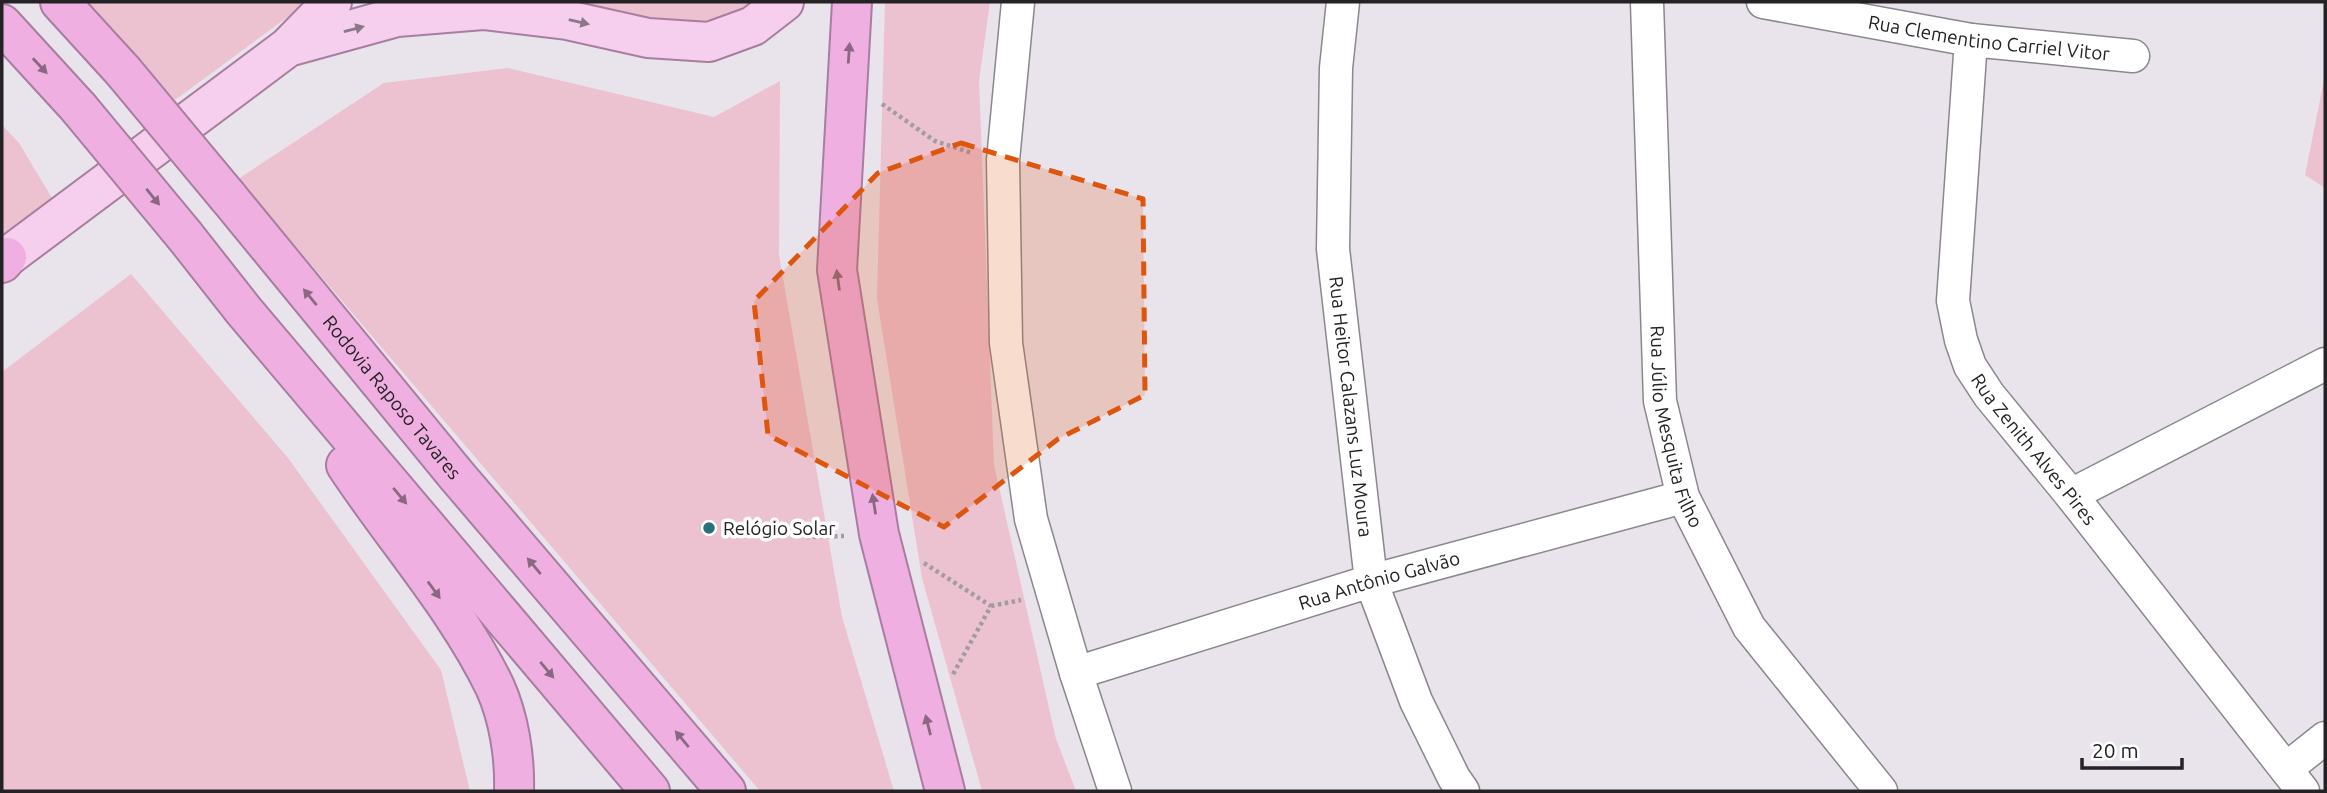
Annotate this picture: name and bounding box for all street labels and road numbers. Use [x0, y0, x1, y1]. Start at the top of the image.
street label: Rua Clementino Carriel Vitor [1866, 10, 2111, 65]
street label: Rua Heitor Calazans Luz Moura [1325, 275, 1377, 538]
street label: Rodovia Raposo Tavares [319, 311, 466, 484]
street label: Rua Júlio Mesquita Filho [1647, 325, 1708, 531]
street label: Rua Zenith Alves Pires [1967, 369, 2101, 529]
street label: Rua Antônio Galvão [1296, 547, 1462, 614]

